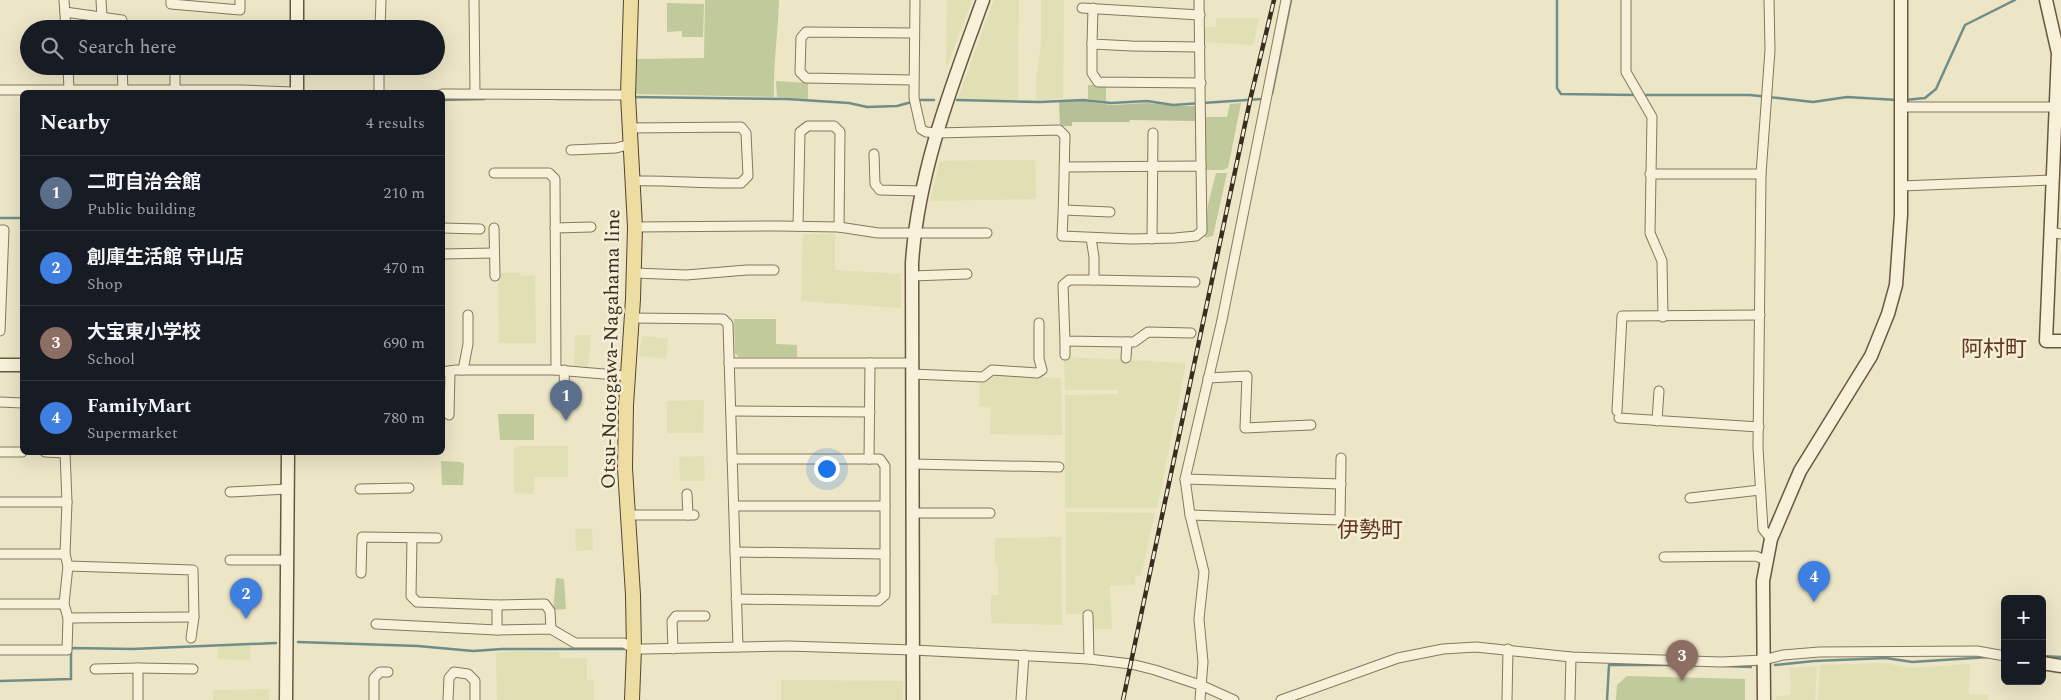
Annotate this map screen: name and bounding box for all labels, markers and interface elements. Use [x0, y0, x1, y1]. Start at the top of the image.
search box [20, 20, 445, 75]
text: Search here [78, 33, 177, 62]
icon: search [38, 34, 66, 62]
text: Nearby [40, 107, 110, 139]
text: 4 results [366, 111, 425, 135]
text: 二町自治会館 [87, 168, 201, 197]
text: 1 [52, 181, 60, 205]
text: 210 m [383, 181, 425, 205]
text: Public building [87, 197, 196, 221]
street label: Otsu-Notogawa-Nagahama line [594, 209, 628, 489]
text: 創庫生活館 守山店 [87, 243, 244, 272]
text: 2 [52, 256, 60, 280]
text: 470 m [383, 256, 425, 280]
text: Shop [87, 272, 123, 296]
text: 大宝東小学校 [87, 318, 201, 347]
text: 3 [52, 331, 60, 355]
text: 690 m [383, 331, 425, 355]
district label: 阿村町 [1961, 333, 2027, 366]
text: School [87, 347, 135, 371]
pin: 1 [550, 380, 582, 421]
text: FamilyMart [87, 392, 191, 421]
text: 4 [52, 406, 60, 430]
text: 780 m [383, 406, 425, 430]
text: Supermarket [87, 421, 178, 445]
your location [814, 456, 840, 482]
district label: 伊勢町 [1337, 514, 1403, 547]
pin: 4 [1798, 561, 1830, 602]
pin: 2 [230, 578, 262, 619]
map controls [2001, 595, 2046, 685]
button: + [2001, 595, 2046, 640]
pin: 3 [1666, 640, 1698, 681]
button: − [2001, 640, 2046, 685]

